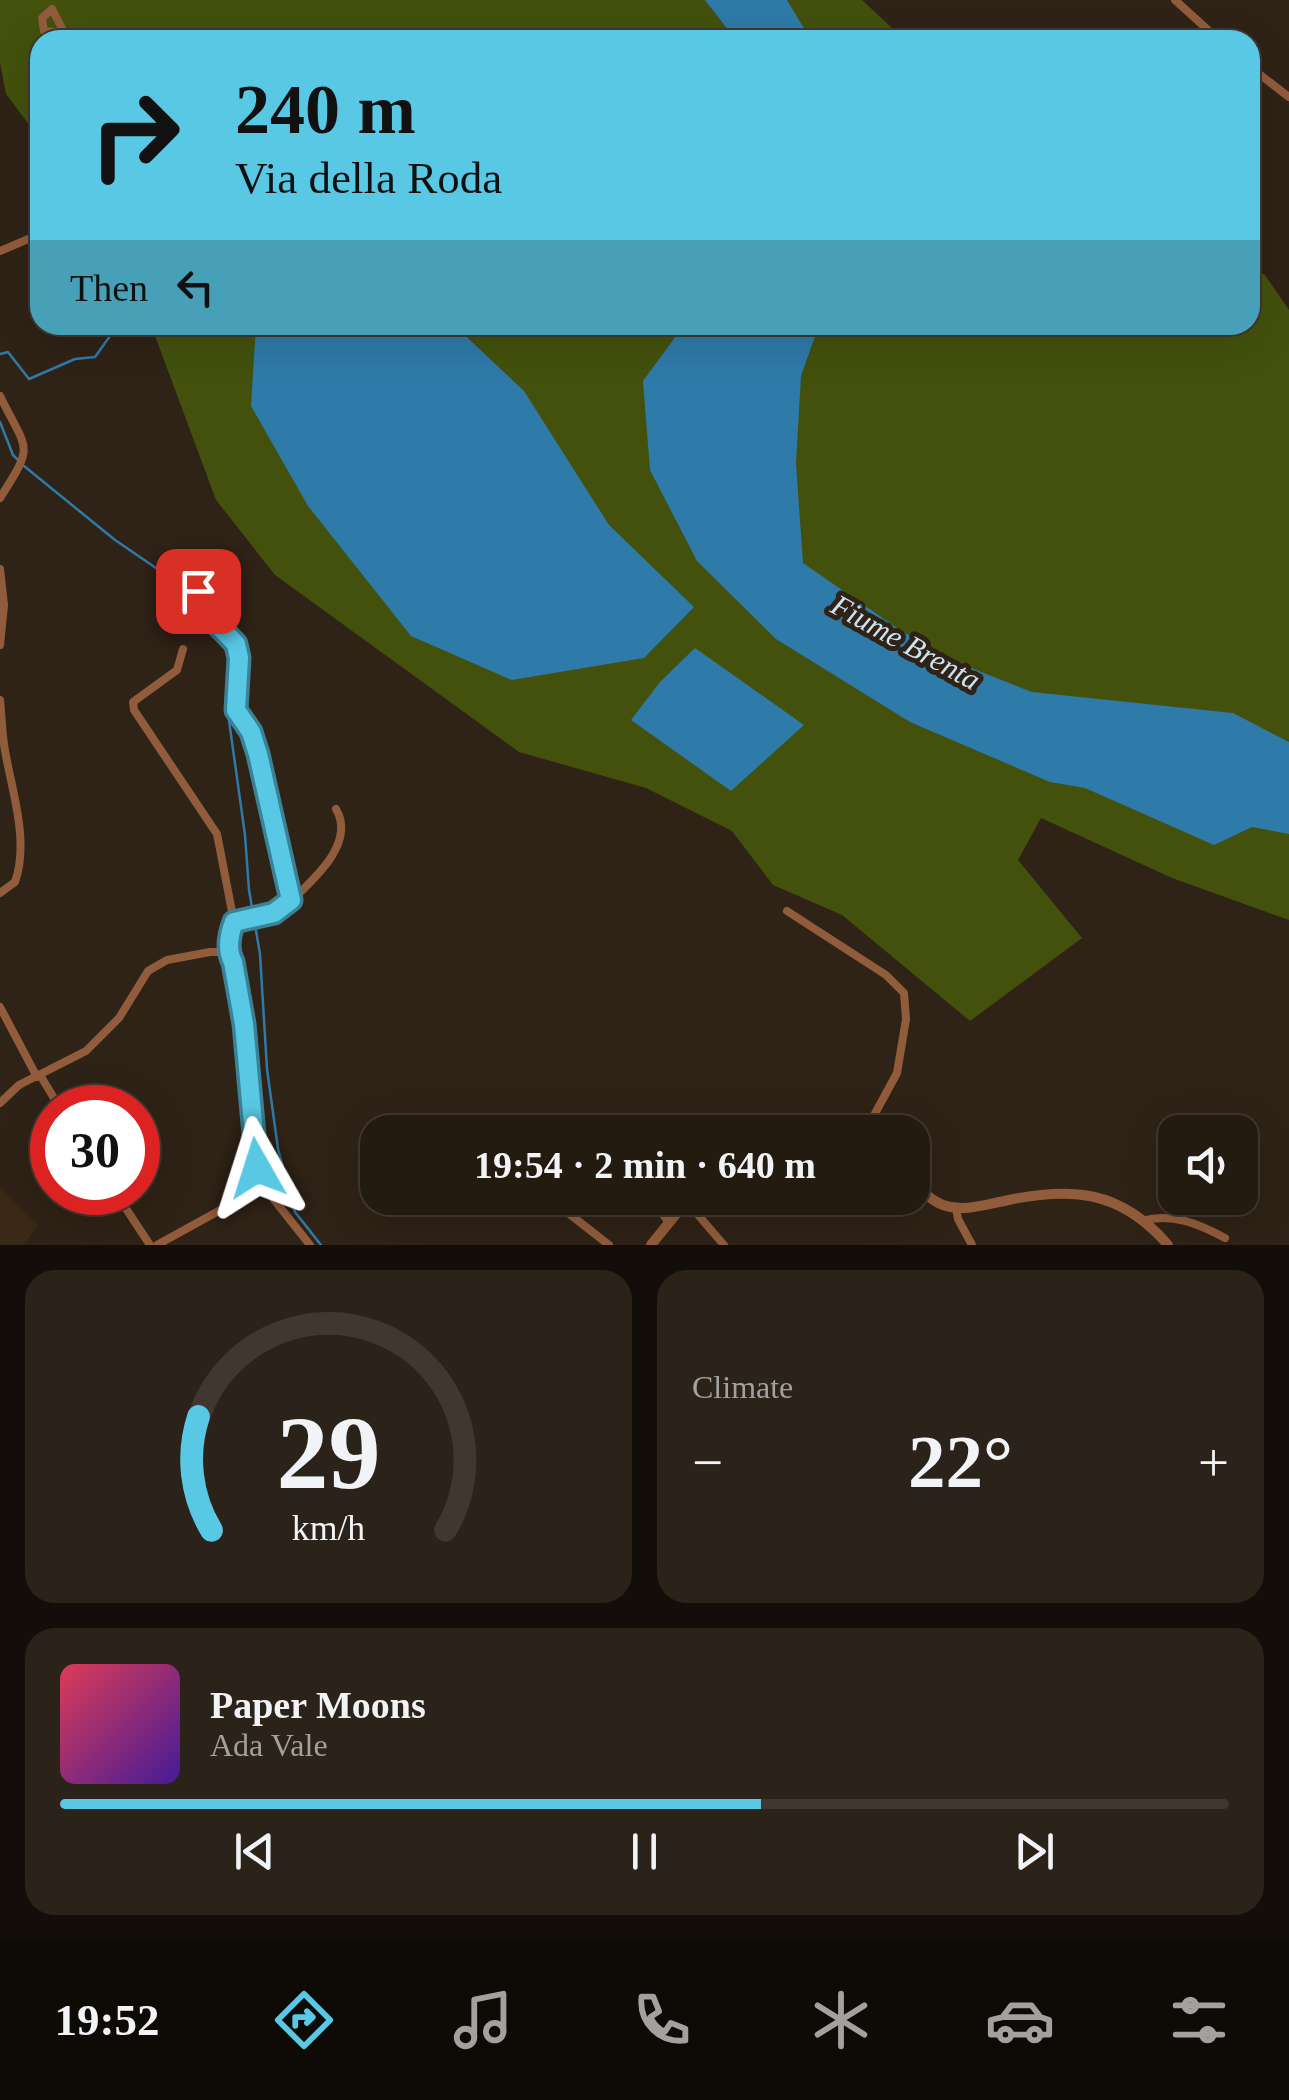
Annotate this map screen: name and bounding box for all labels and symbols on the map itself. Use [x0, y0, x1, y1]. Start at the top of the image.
pin [156, 549, 241, 634]
water label: Fiume Brenta [825, 587, 986, 696]
speed limit sign: 30 [30, 1085, 160, 1215]
position arrow [205, 1116, 309, 1220]

